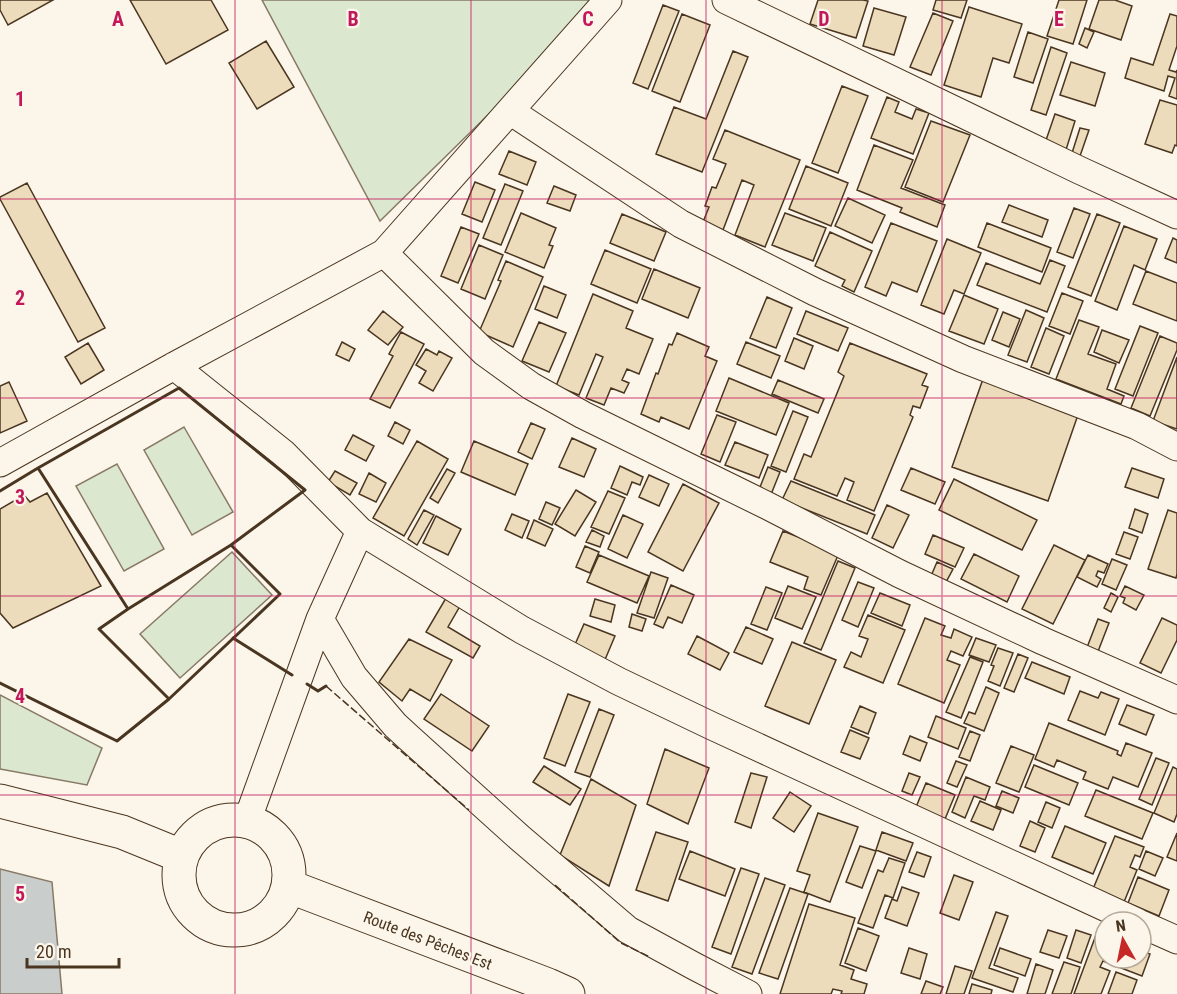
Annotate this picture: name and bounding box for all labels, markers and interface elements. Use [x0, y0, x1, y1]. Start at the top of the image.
text: A [112, 7, 124, 31]
text: B [347, 7, 359, 31]
text: C [582, 7, 594, 31]
text: D [818, 7, 830, 31]
text: E [1054, 7, 1064, 31]
text: 1 [15, 87, 25, 111]
text: 2 [15, 286, 25, 310]
text: 3 [15, 485, 25, 509]
text: 4 [15, 684, 25, 708]
text: 5 [15, 882, 25, 906]
street label: Route des Pêches Est [361, 907, 495, 974]
north arrow [1093, 910, 1153, 970]
text: N [1114, 916, 1127, 936]
scale bar [27, 931, 118, 969]
text: 20 m [36, 941, 71, 962]

